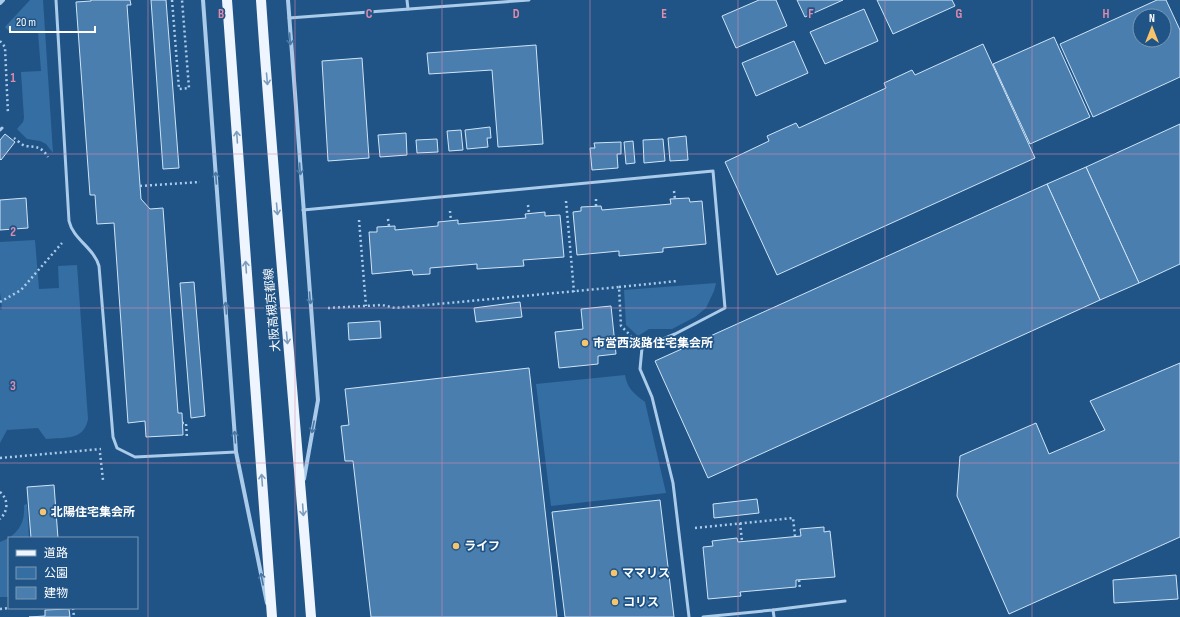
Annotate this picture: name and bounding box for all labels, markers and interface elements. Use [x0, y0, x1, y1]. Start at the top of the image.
text: B [218, 6, 224, 22]
text: C [366, 6, 373, 22]
text: D [513, 6, 520, 22]
text: E [661, 6, 667, 22]
text: F [808, 6, 814, 22]
text: G [956, 6, 963, 22]
text: H [1103, 6, 1110, 22]
scale bar [10, 8, 95, 34]
north arrow [1132, 8, 1172, 48]
text: N [1149, 12, 1155, 25]
text: 20 m [16, 15, 36, 30]
one-way arrow [287, 32, 294, 45]
text: 1 [10, 70, 16, 86]
one-way arrow [263, 72, 270, 85]
one-way arrow [233, 131, 240, 144]
one-way arrow [296, 162, 303, 175]
one-way arrow [213, 172, 220, 185]
one-way arrow [273, 202, 281, 215]
text: 2 [10, 224, 16, 240]
one-way arrow [243, 261, 250, 274]
street label: 大阪高槻京都線 [261, 267, 284, 352]
one-way arrow [306, 291, 313, 304]
one-way arrow [223, 302, 230, 315]
one-way arrow [284, 331, 291, 344]
place label: 市営西淡路住宅集会所 [593, 336, 713, 351]
marker: 市営西淡路住宅集会所 [580, 338, 590, 348]
text: 3 [10, 378, 16, 394]
one-way arrow [309, 421, 317, 434]
one-way arrow [232, 431, 239, 444]
one-way arrow [258, 474, 265, 487]
one-way arrow [299, 503, 306, 516]
place label: 北陽住宅集会所 [51, 505, 135, 520]
marker: 北陽住宅集会所 [38, 507, 48, 517]
legend [8, 537, 138, 609]
place label: ライフ [464, 539, 500, 554]
marker: ライフ [451, 541, 461, 551]
text: 道路 [44, 546, 68, 561]
text: 公園 [44, 566, 68, 581]
place label: ママリス [622, 566, 670, 581]
marker: ママリス [609, 568, 619, 578]
one-way arrow [257, 573, 265, 586]
text: 建物 [44, 586, 68, 601]
place label: コリス [623, 595, 659, 610]
marker: コリス [610, 597, 620, 607]

